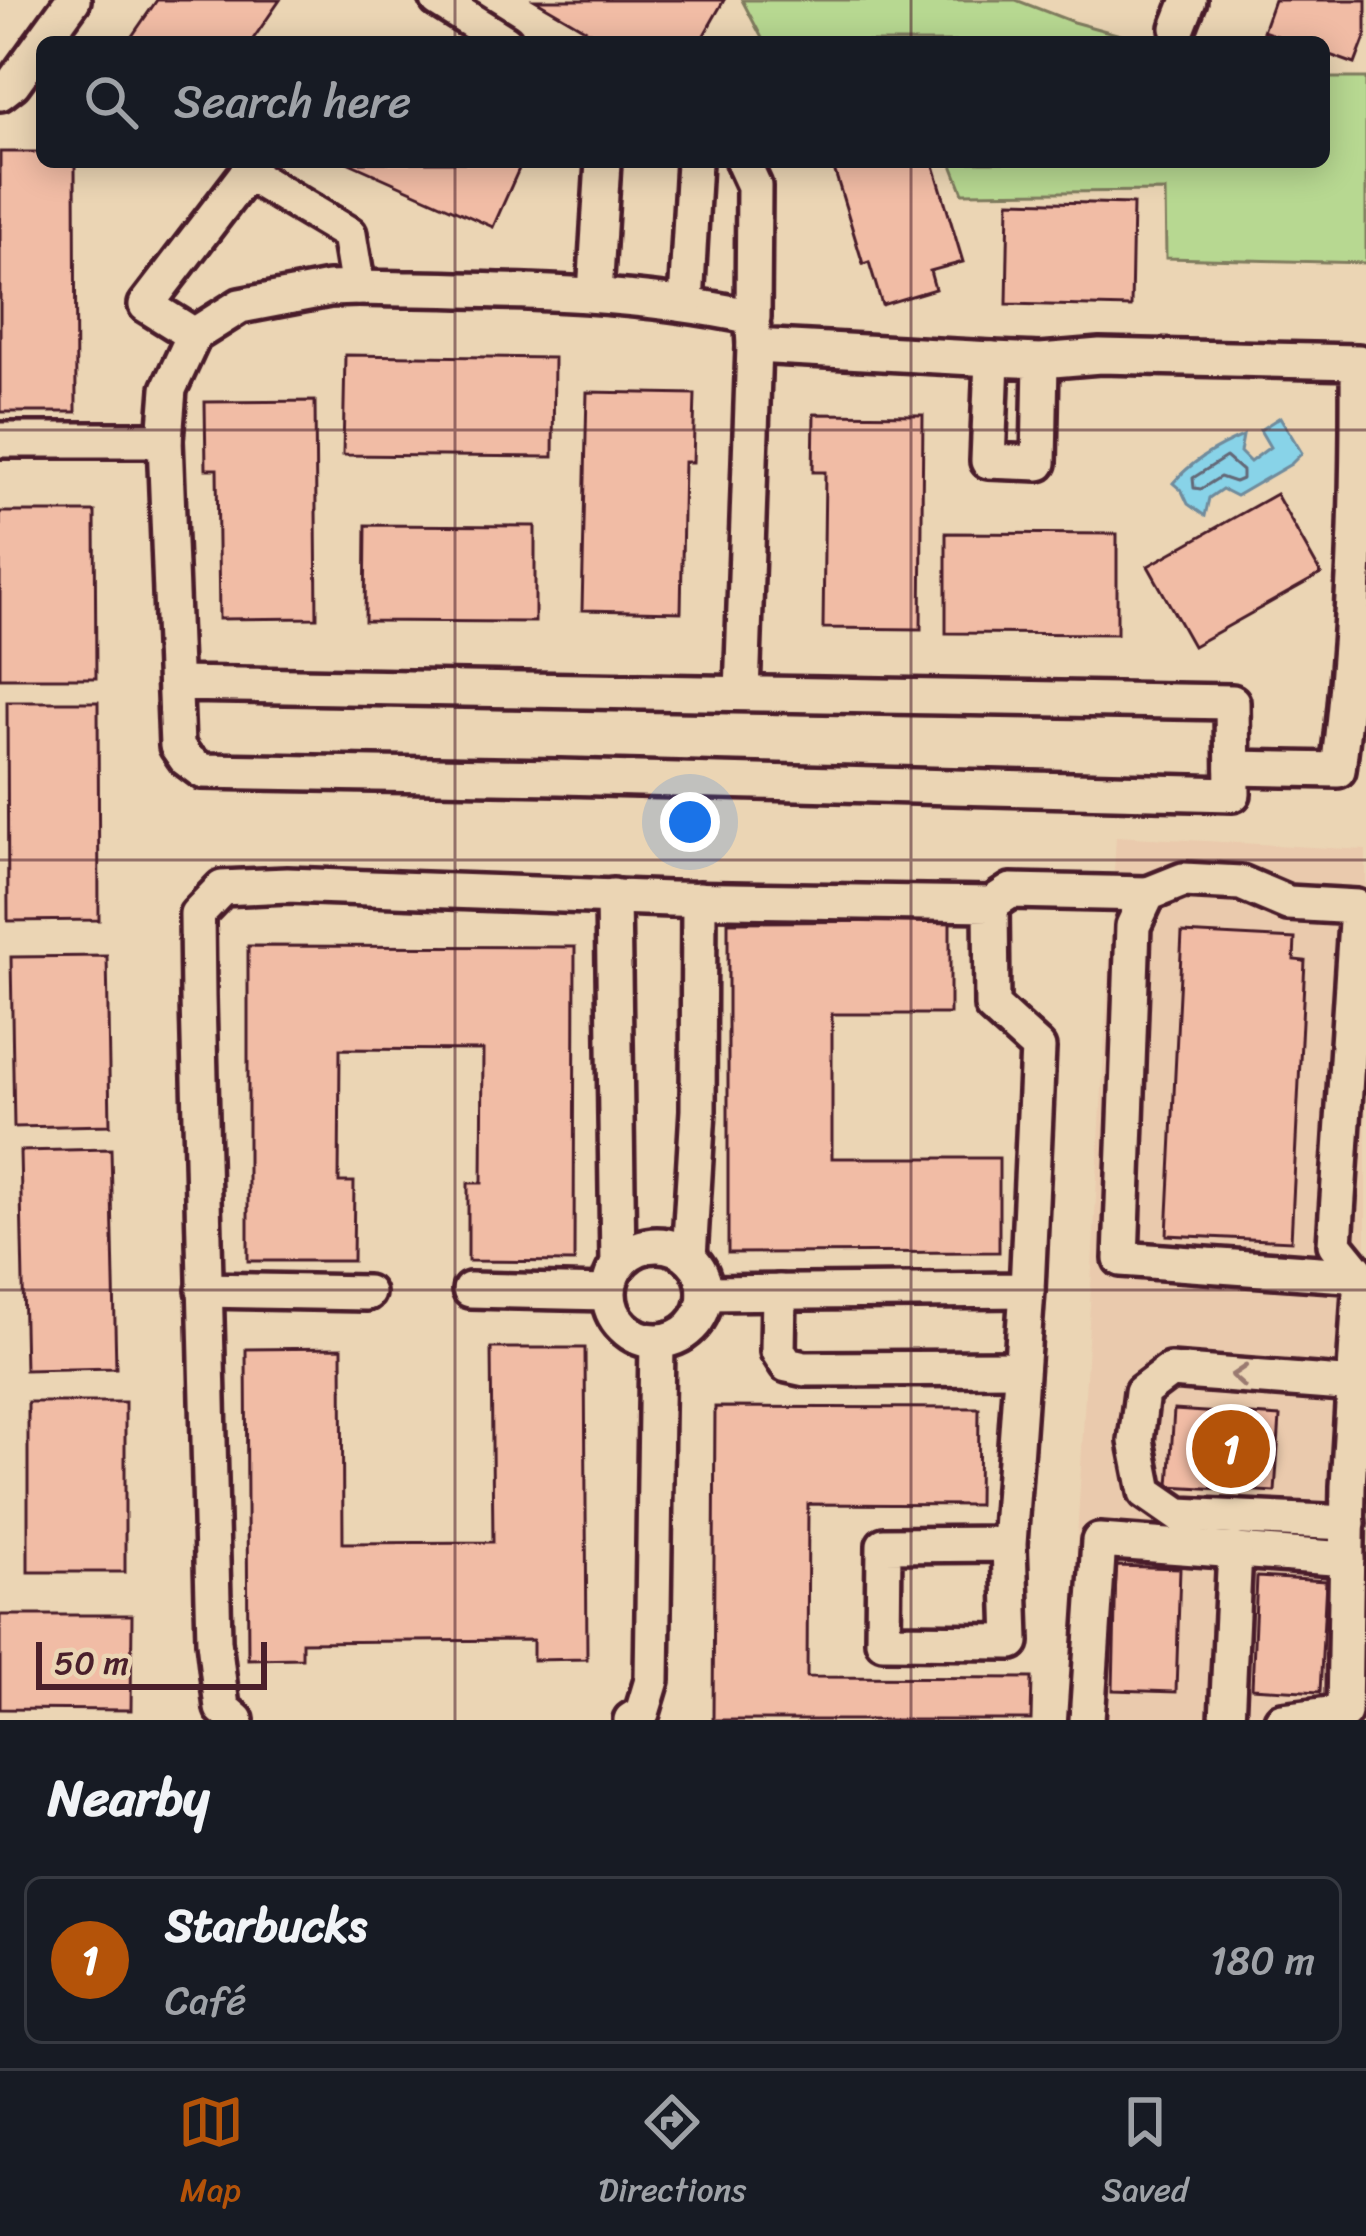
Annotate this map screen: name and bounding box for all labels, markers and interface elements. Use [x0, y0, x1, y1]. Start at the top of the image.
search box [36, 36, 1330, 168]
text: Search here [174, 62, 411, 142]
icon: search [78, 69, 144, 135]
your location [660, 792, 720, 852]
one-way arrow [1229, 1364, 1248, 1390]
pin: 1 [1192, 1404, 1270, 1494]
text: 50 m [54, 1634, 129, 1692]
scale bar [36, 1636, 267, 1689]
text: Nearby [48, 1753, 209, 1843]
text: Starbucks [165, 1886, 367, 1966]
text: 1 [82, 1926, 98, 1995]
text: 180 m [1210, 1926, 1315, 1995]
text: Café [165, 1966, 246, 2035]
tab: Map [178, 2089, 244, 2219]
tab: Directions [599, 2089, 746, 2219]
tab: Saved [1101, 2089, 1188, 2219]

